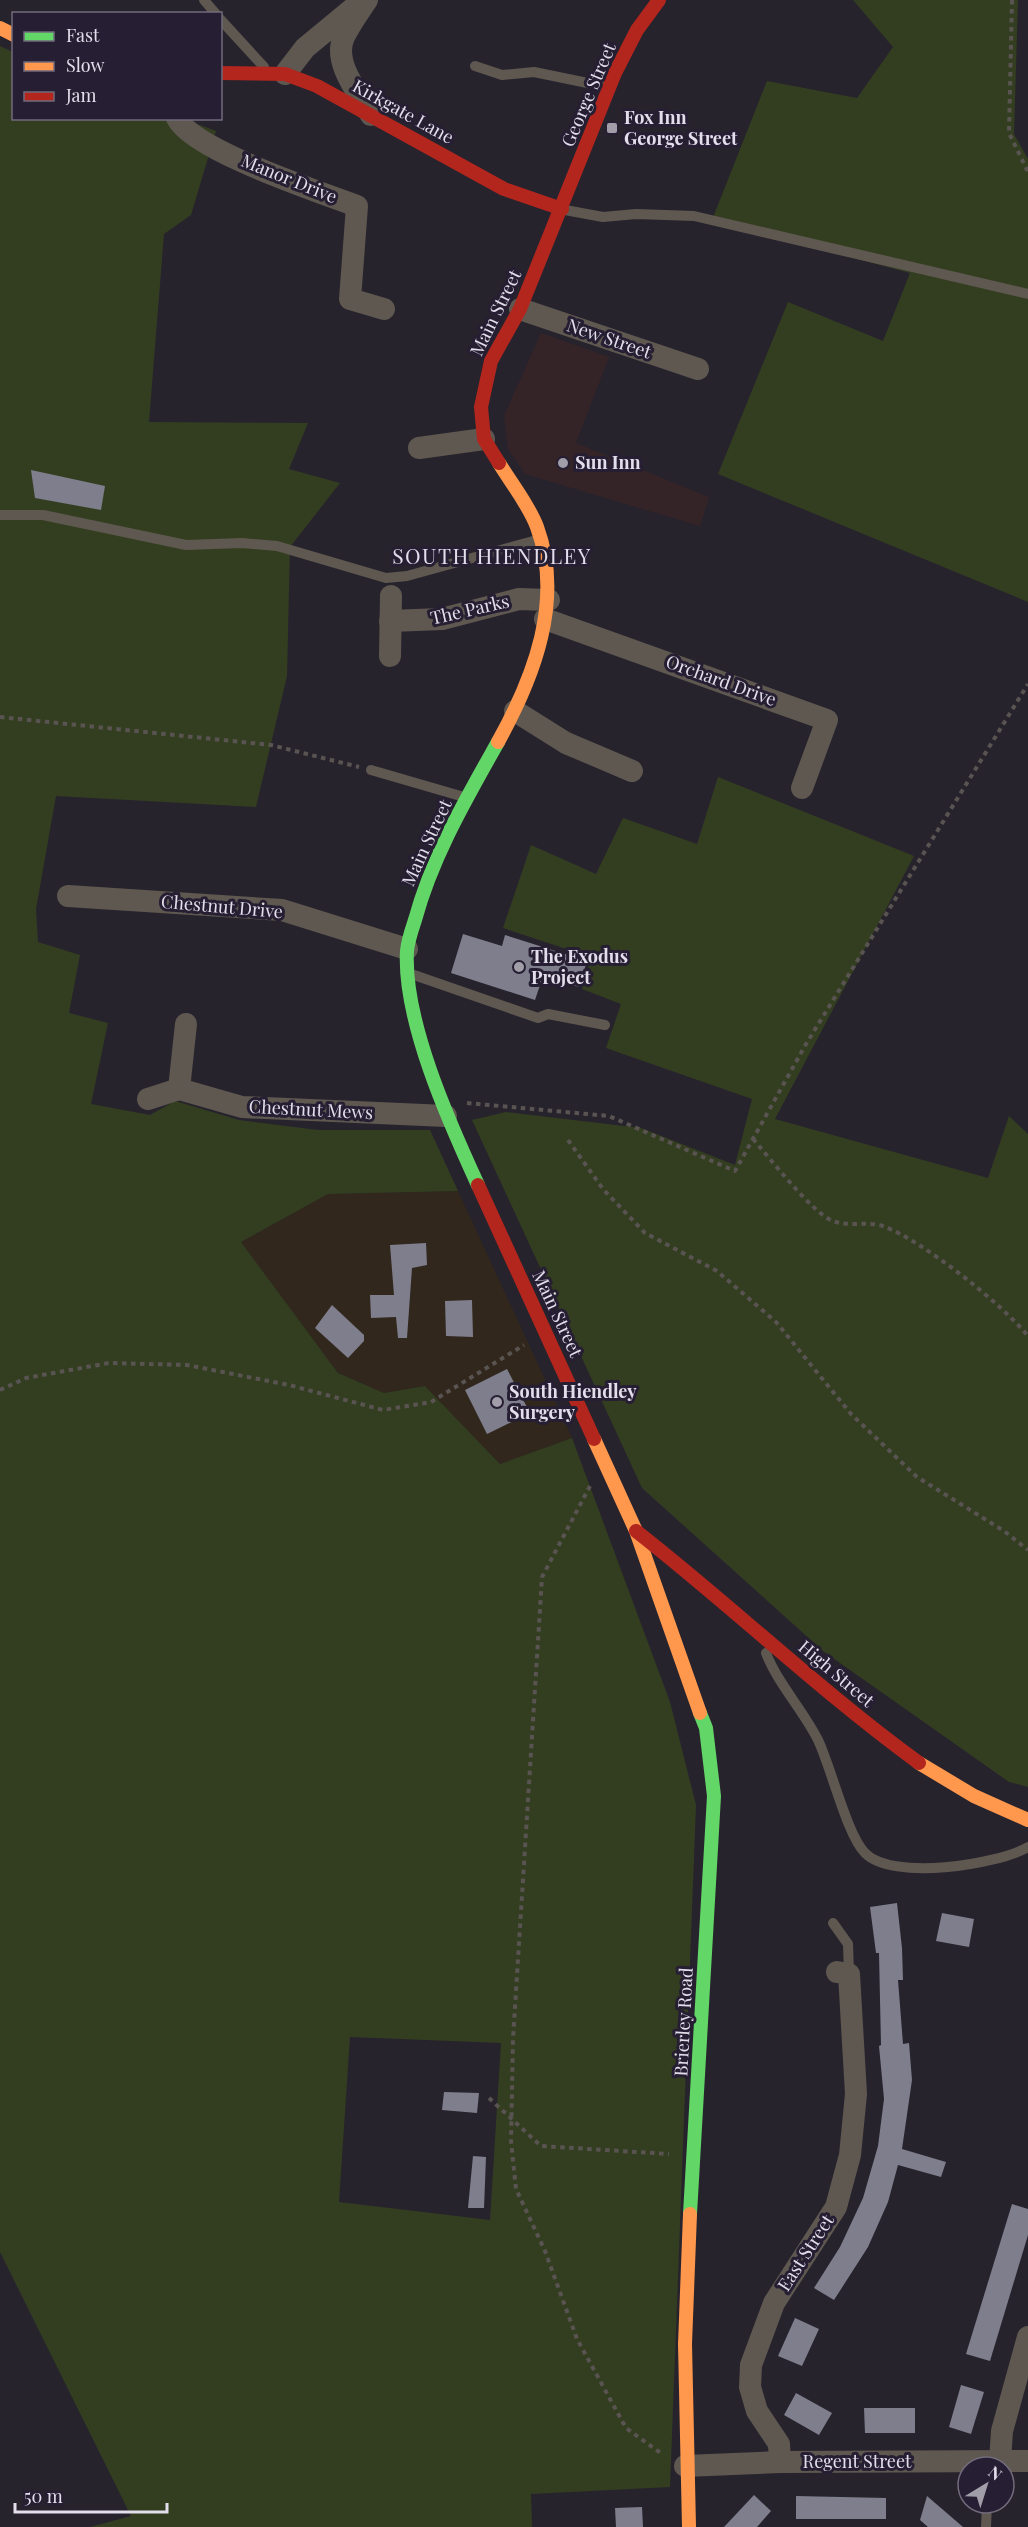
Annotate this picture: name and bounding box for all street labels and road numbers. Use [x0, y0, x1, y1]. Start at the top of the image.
street label: George Street [555, 38, 621, 150]
street label: Kirkgate Lane [349, 73, 458, 149]
street label: Manor Drive [238, 148, 341, 208]
street label: Main Street [464, 265, 527, 360]
street label: New Street [564, 312, 655, 364]
street label: The Parks [428, 588, 512, 630]
street label: Orchard Drive [663, 649, 780, 711]
street label: Main Street [395, 795, 457, 890]
street label: Chestnut Drive [160, 889, 284, 923]
street label: Chestnut Mews [248, 1094, 374, 1124]
street label: Main Street [527, 1266, 589, 1362]
street label: High Street [794, 1635, 880, 1712]
street label: Brierley Road [668, 1966, 698, 2077]
street label: East Street [771, 2209, 839, 2295]
street label: Regent Street [803, 2449, 912, 2473]

